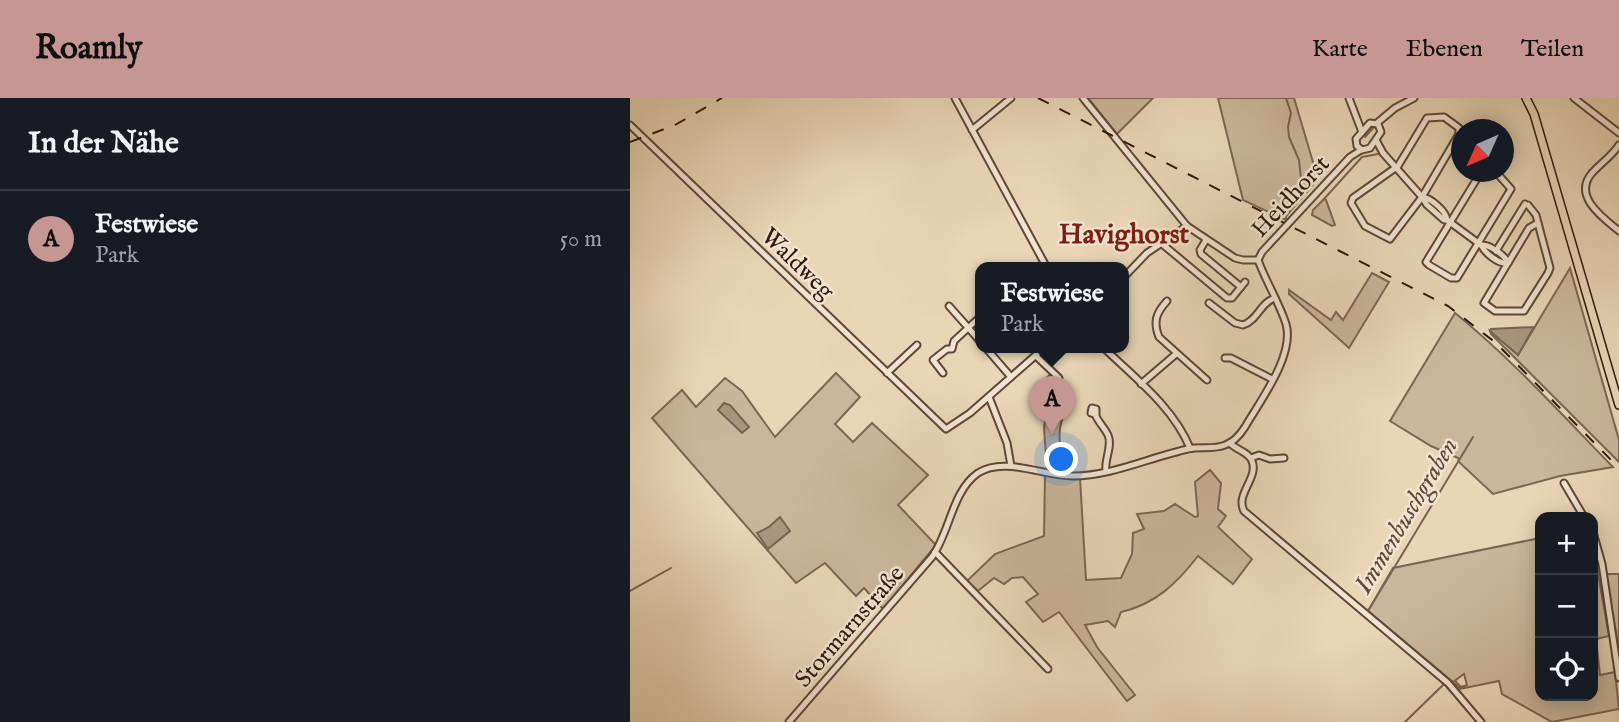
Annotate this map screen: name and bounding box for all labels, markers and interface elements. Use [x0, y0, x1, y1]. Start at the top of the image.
text: Roamly [35, 28, 142, 70]
text: Karte [1312, 34, 1368, 65]
text: Ebenen [1406, 34, 1483, 65]
text: Teilen [1521, 34, 1584, 65]
north arrow [1451, 119, 1514, 182]
text: In der Nähe [28, 125, 179, 163]
street label: Heidhorst [1245, 149, 1337, 245]
text: Festwiese [95, 208, 198, 241]
district label: Havighorst [1059, 218, 1190, 253]
street label: Waldweg [754, 221, 841, 307]
text: A [43, 225, 59, 254]
text: 50 m [560, 225, 602, 254]
text: Park [95, 241, 139, 270]
popup [975, 262, 1129, 353]
text: Festwiese [1000, 277, 1104, 310]
text: Park [1000, 310, 1044, 339]
pin: A [1029, 376, 1075, 434]
water label: Immenbuschgraben [1346, 432, 1467, 601]
your location [1044, 442, 1078, 476]
map controls [1535, 512, 1598, 701]
button: + [1535, 512, 1598, 575]
street label: Stormarnstraße [789, 559, 912, 694]
button: − [1535, 575, 1598, 638]
button: locate [1535, 638, 1598, 701]

